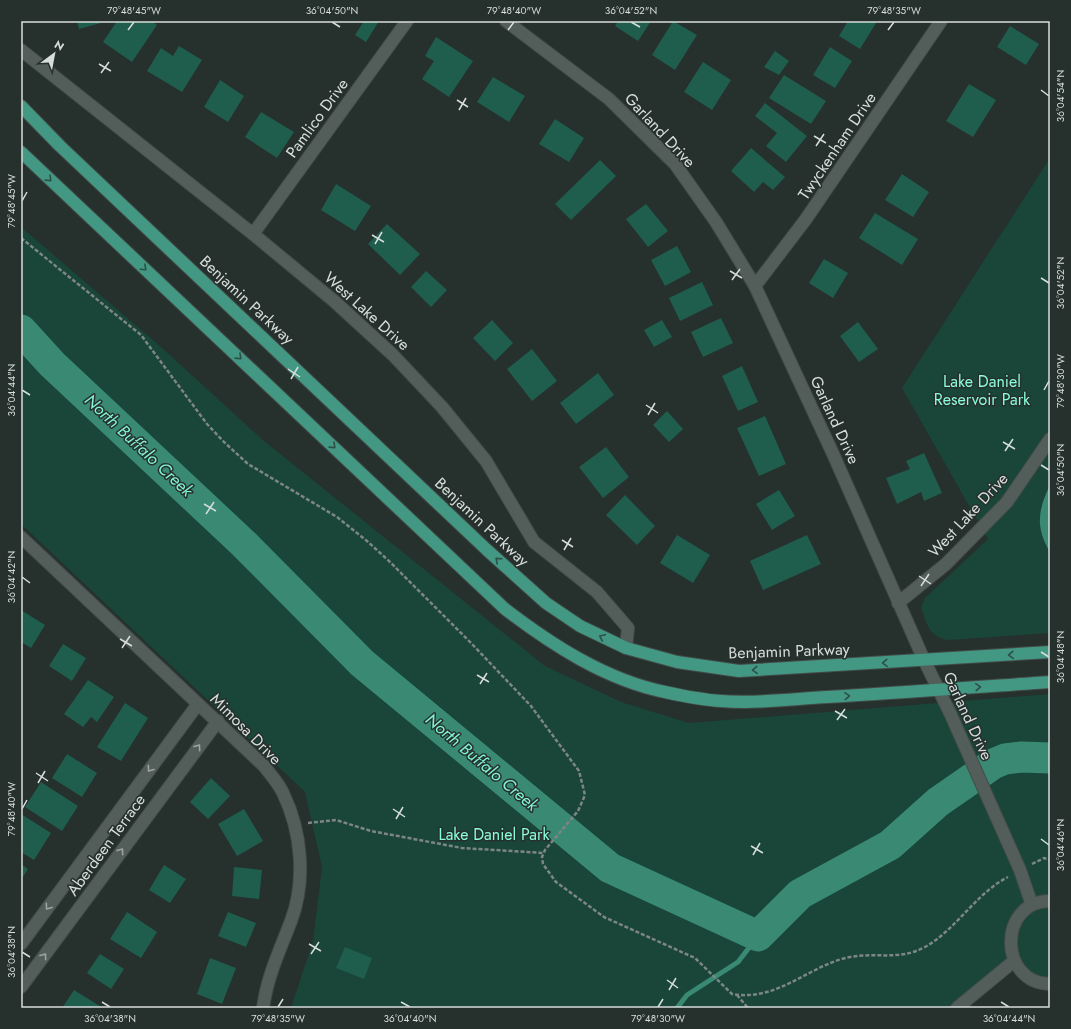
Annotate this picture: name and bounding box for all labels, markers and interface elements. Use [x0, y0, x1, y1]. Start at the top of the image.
text: 79°48'45"W [107, 3, 161, 18]
text: 36°04'50"N [306, 3, 358, 18]
text: 79°48'40"W [487, 3, 541, 18]
text: 36°04'52"N [605, 3, 657, 18]
text: 79°48'35"W [867, 3, 921, 18]
north arrow [34, 34, 74, 74]
text: N [51, 36, 67, 55]
text: 36°04'54"N [1053, 70, 1068, 122]
street label: Pamlico Drive [280, 74, 354, 162]
street label: Garland Drive [619, 87, 701, 173]
street label: Twyckenham Drive [792, 88, 882, 204]
text: 79°48'45"W [4, 174, 19, 228]
one-way arrow [44, 174, 52, 182]
street label: Benjamin Parkway [195, 250, 300, 350]
text: 36°04'52"N [1053, 257, 1068, 309]
one-way arrow [139, 263, 147, 271]
street label: West Lake Drive [319, 266, 415, 356]
one-way arrow [234, 352, 242, 359]
text: 79°48'30"W [1053, 354, 1068, 408]
text: 36°04'44"N [4, 364, 19, 416]
park label: Lake Daniel Reservoir Park [934, 370, 1031, 411]
street label: Garland Drive [805, 372, 865, 468]
water label: North Buffalo Creek [79, 388, 199, 502]
one-way arrow [328, 441, 336, 449]
text: 36°04'50"N [1053, 444, 1068, 496]
street label: West Lake Drive [923, 468, 1013, 562]
street label: Benjamin Parkway [430, 472, 535, 572]
text: 36°04'42"N [4, 551, 19, 603]
one-way arrow [495, 557, 503, 565]
text: 36°04'48"N [1053, 631, 1068, 683]
one-way arrow [599, 634, 607, 642]
street label: Benjamin Parkway [728, 637, 851, 665]
one-way arrow [1008, 651, 1014, 660]
one-way arrow [882, 658, 888, 667]
one-way arrow [752, 666, 758, 675]
street label: Garland Drive [938, 668, 998, 764]
one-way arrow [975, 682, 981, 691]
street label: Mimosa Drive [205, 688, 287, 770]
one-way arrow [844, 692, 850, 700]
water label: North Buffalo Creek [420, 708, 544, 817]
one-way arrow [193, 744, 200, 751]
one-way arrow [147, 765, 155, 772]
text: 79°48'40"W [4, 782, 19, 836]
street label: Aberdeen Terrace [61, 789, 151, 901]
text: 36°04'46"N [1053, 819, 1068, 871]
park label: Lake Daniel Park [438, 823, 551, 846]
one-way arrow [116, 849, 123, 856]
one-way arrow [46, 903, 53, 910]
text: 36°04'38"N [4, 926, 19, 978]
one-way arrow [39, 953, 47, 960]
text: 36°04'38"N [84, 1011, 136, 1026]
text: 79°48'35"W [251, 1011, 305, 1026]
text: 36°04'40"N [384, 1011, 436, 1026]
text: 79°48'30"W [631, 1011, 685, 1026]
text: 36°04'44"N [983, 1011, 1035, 1026]

